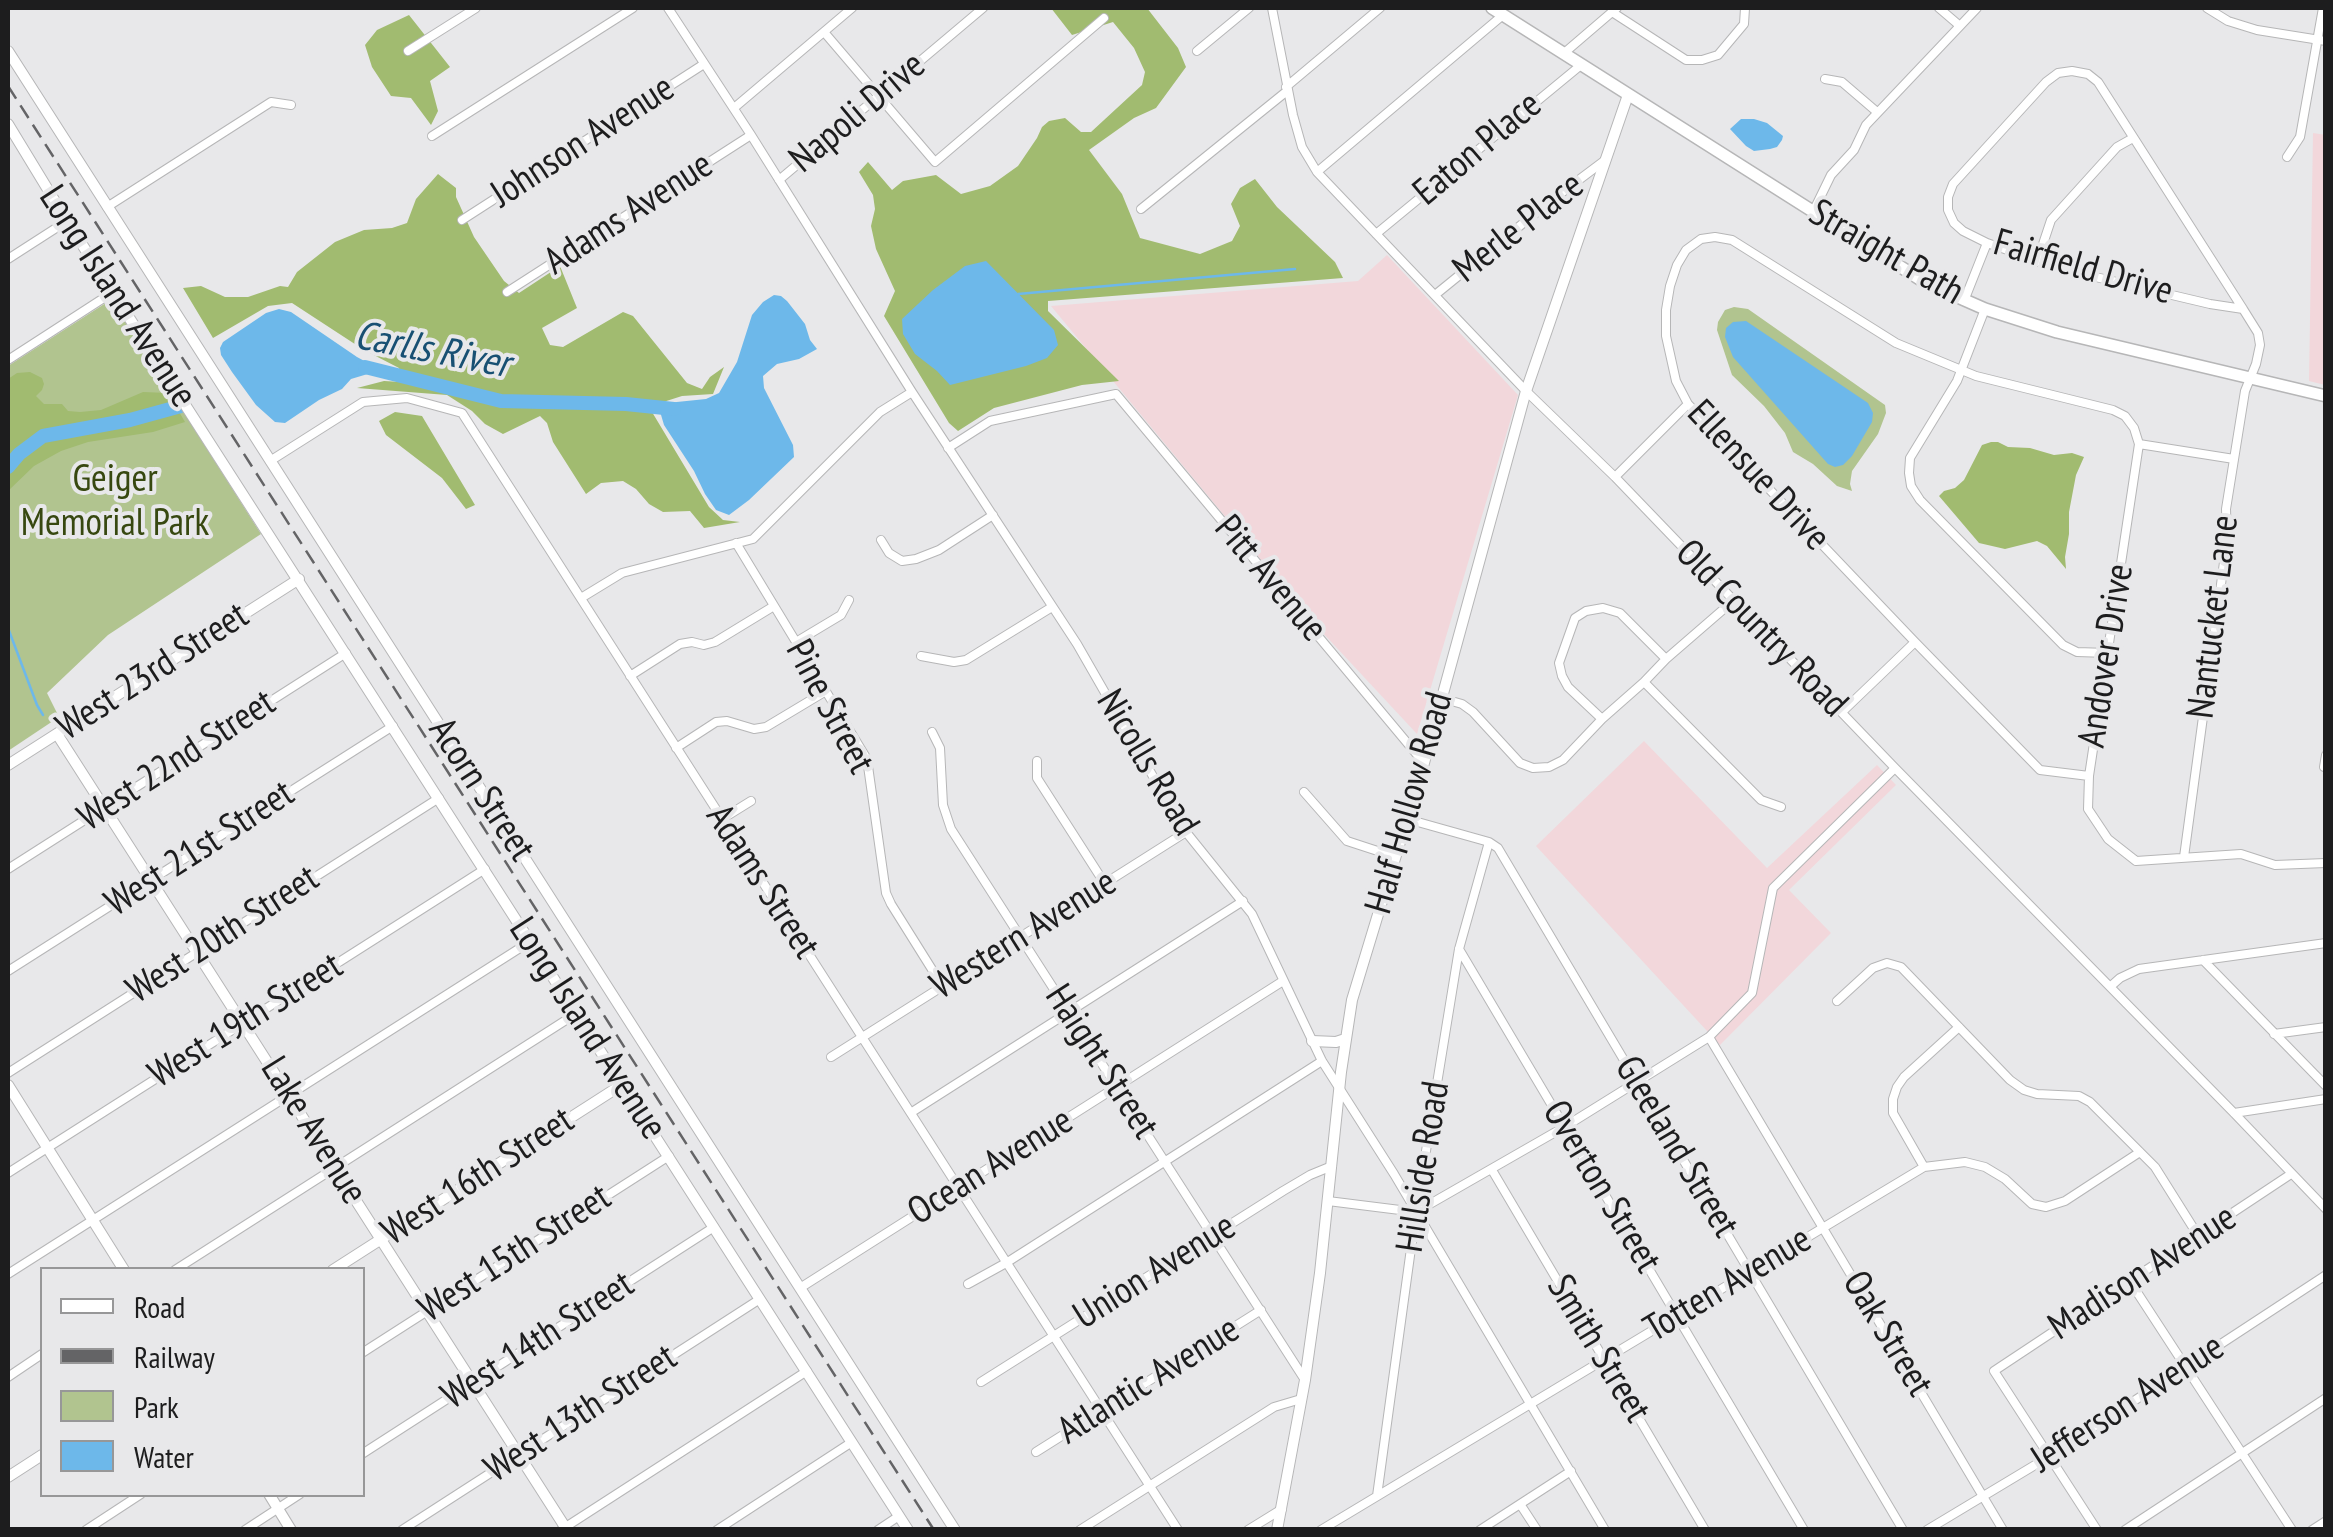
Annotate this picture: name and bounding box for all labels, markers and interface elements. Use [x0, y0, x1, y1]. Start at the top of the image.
street label: Napoli Drive [781, 43, 935, 183]
street label: Johnson Avenue [483, 66, 683, 218]
street label: Eaton Place [1405, 82, 1551, 216]
street label: Adams Avenue [536, 143, 722, 285]
street label: Merle Place [1445, 163, 1593, 293]
street label: Long Island Avenue [29, 178, 205, 416]
street label: Straight Path [1801, 191, 1971, 315]
street label: Fairfield Drive [1988, 221, 2178, 315]
water label: Carlls River [351, 313, 513, 389]
street label: Ellensue Drive [1677, 392, 1839, 560]
park label: Geiger Memorial Park [21, 457, 209, 546]
street label: Pitt Avenue [1204, 507, 1336, 651]
street label: Nantucket Lane [2179, 513, 2249, 721]
street label: Old Country Road [1665, 531, 1857, 727]
street label: Andover Drive [2070, 561, 2144, 751]
street label: West 23rd Street [49, 593, 257, 751]
street label: Pine Street [775, 633, 883, 781]
street label: West 22nd Street [70, 681, 284, 841]
street label: Nicolls Road [1086, 682, 1208, 844]
street label: Half Hollow Road [1357, 687, 1463, 919]
street label: Acorn Street [418, 710, 544, 870]
street label: West 21st Street [97, 771, 303, 927]
street label: Adams Street [696, 797, 828, 967]
street label: West 20th Street [119, 856, 327, 1014]
street label: Western Avenue [923, 860, 1125, 1010]
street label: Long Island Avenue [499, 910, 675, 1148]
street label: West 19th Street [141, 944, 351, 1098]
street label: Haight Street [1034, 977, 1168, 1147]
street label: Gleeland Street [1604, 1048, 1748, 1246]
street label: Lake Avenue [250, 1049, 376, 1213]
street label: Hillside Road [1388, 1078, 1460, 1256]
street label: Overton Street [1532, 1093, 1670, 1281]
street label: West 16th Street [374, 1098, 582, 1256]
street label: Ocean Avenue [900, 1099, 1082, 1235]
street label: West 15th Street [411, 1175, 619, 1333]
street label: Madison Avenue [2041, 1196, 2245, 1350]
street label: Union Avenue [1066, 1204, 1244, 1340]
street label: Totten Avenue [1636, 1217, 1820, 1353]
street label: West 14th Street [434, 1262, 642, 1420]
street label: Oak Street [1832, 1263, 1942, 1405]
legend [40, 1267, 365, 1497]
street label: Smith Street [1536, 1267, 1660, 1431]
text: Road [134, 1287, 185, 1326]
street label: Atlantic Avenue [1050, 1307, 1248, 1455]
street label: Jefferson Avenue [2023, 1325, 2233, 1483]
street label: West 13th Street [477, 1335, 685, 1493]
text: Railway [134, 1337, 215, 1376]
text: Park [134, 1387, 179, 1426]
text: Water [134, 1437, 194, 1476]

